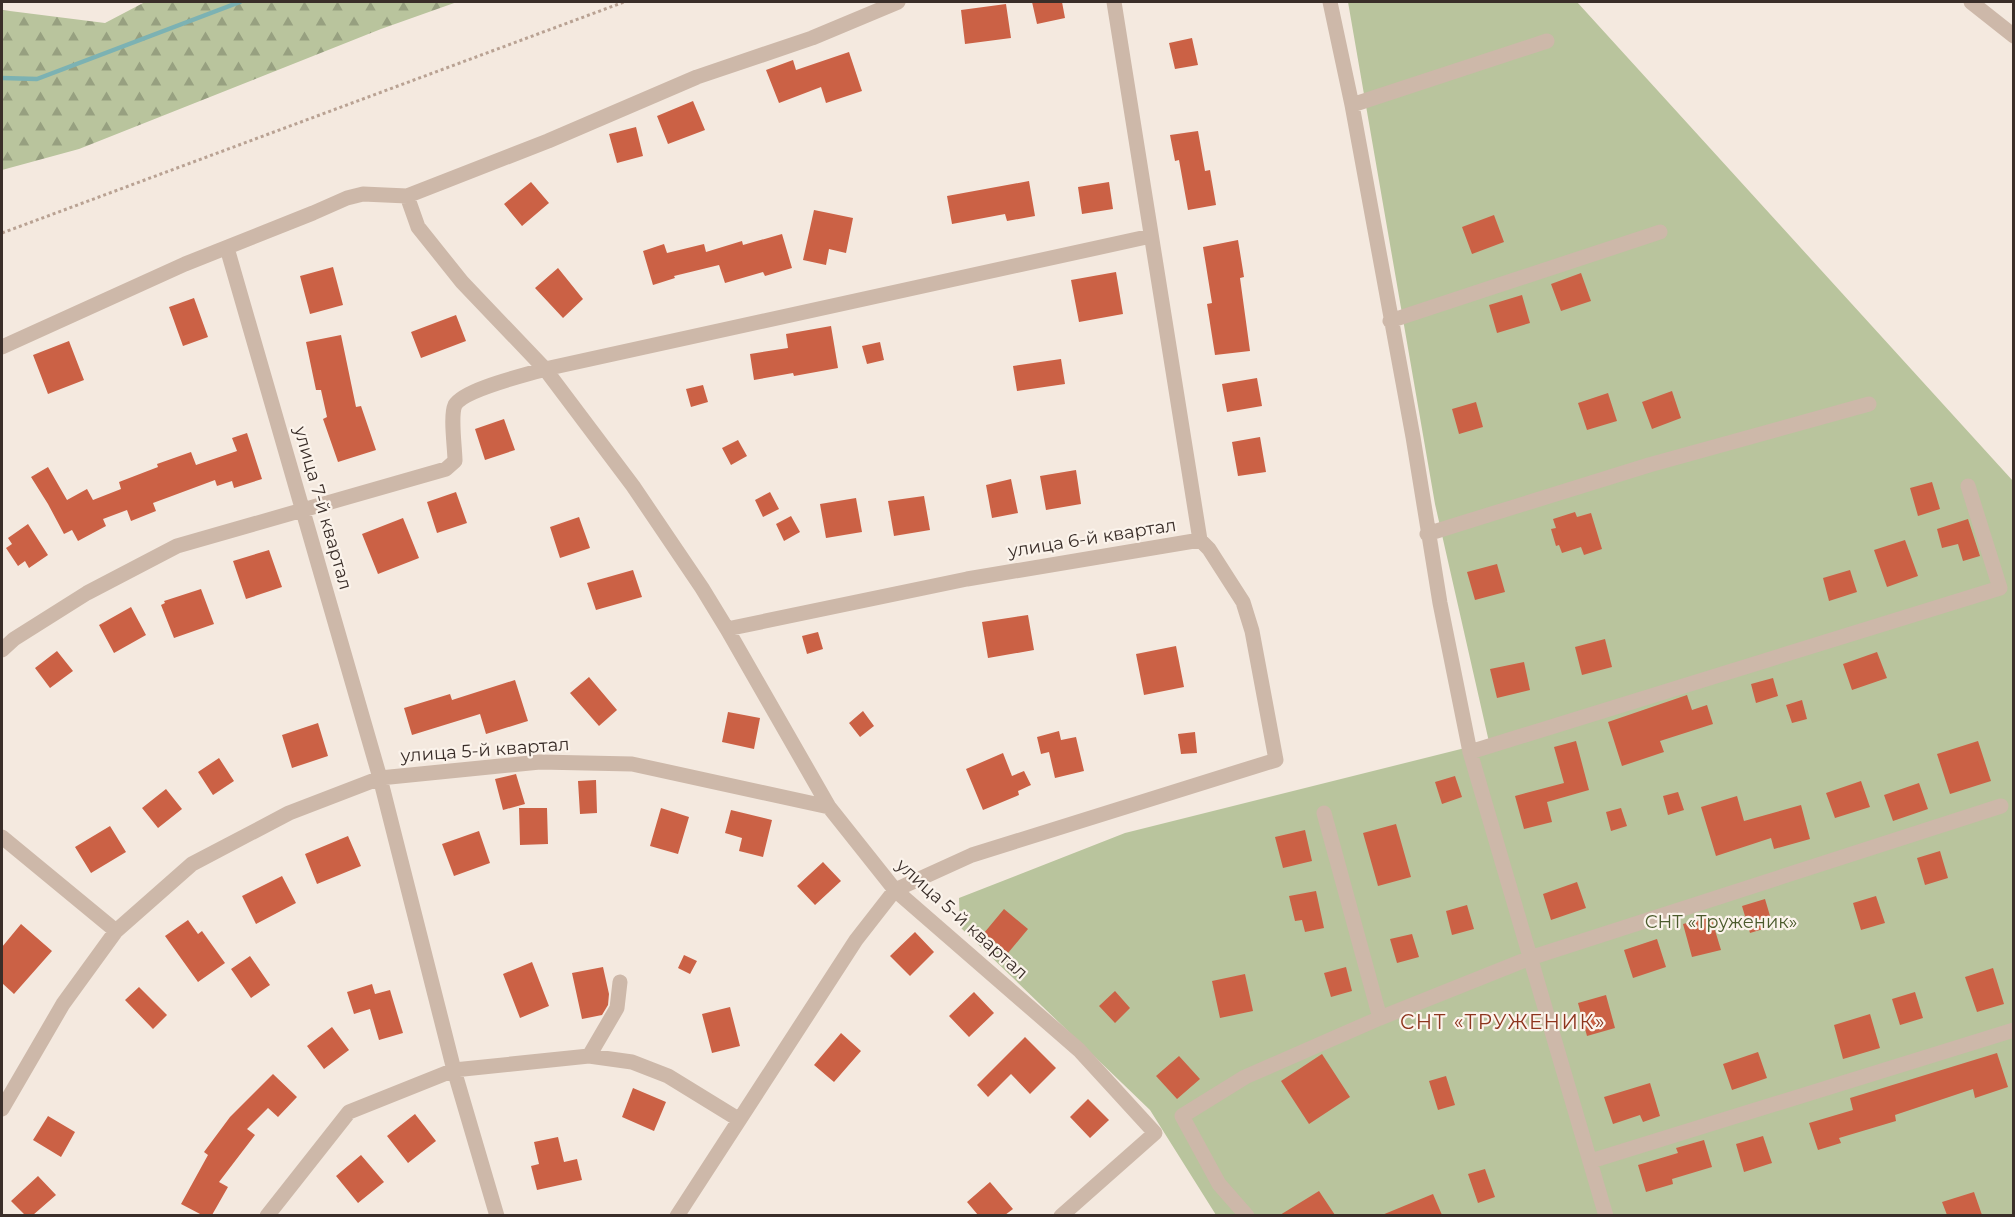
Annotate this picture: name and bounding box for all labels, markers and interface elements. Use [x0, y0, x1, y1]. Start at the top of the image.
street label: улица 7-й квартал [289, 423, 357, 592]
street label: улица 6-й квартал [1005, 514, 1178, 562]
street label: улица 5-й квартал [399, 733, 570, 767]
street label: улица 5-й квартал [891, 853, 1032, 984]
park label: СНТ «Труженик» [1645, 911, 1797, 933]
district label: СНТ «ТРУЖЕНИК» [1400, 1010, 1606, 1034]

